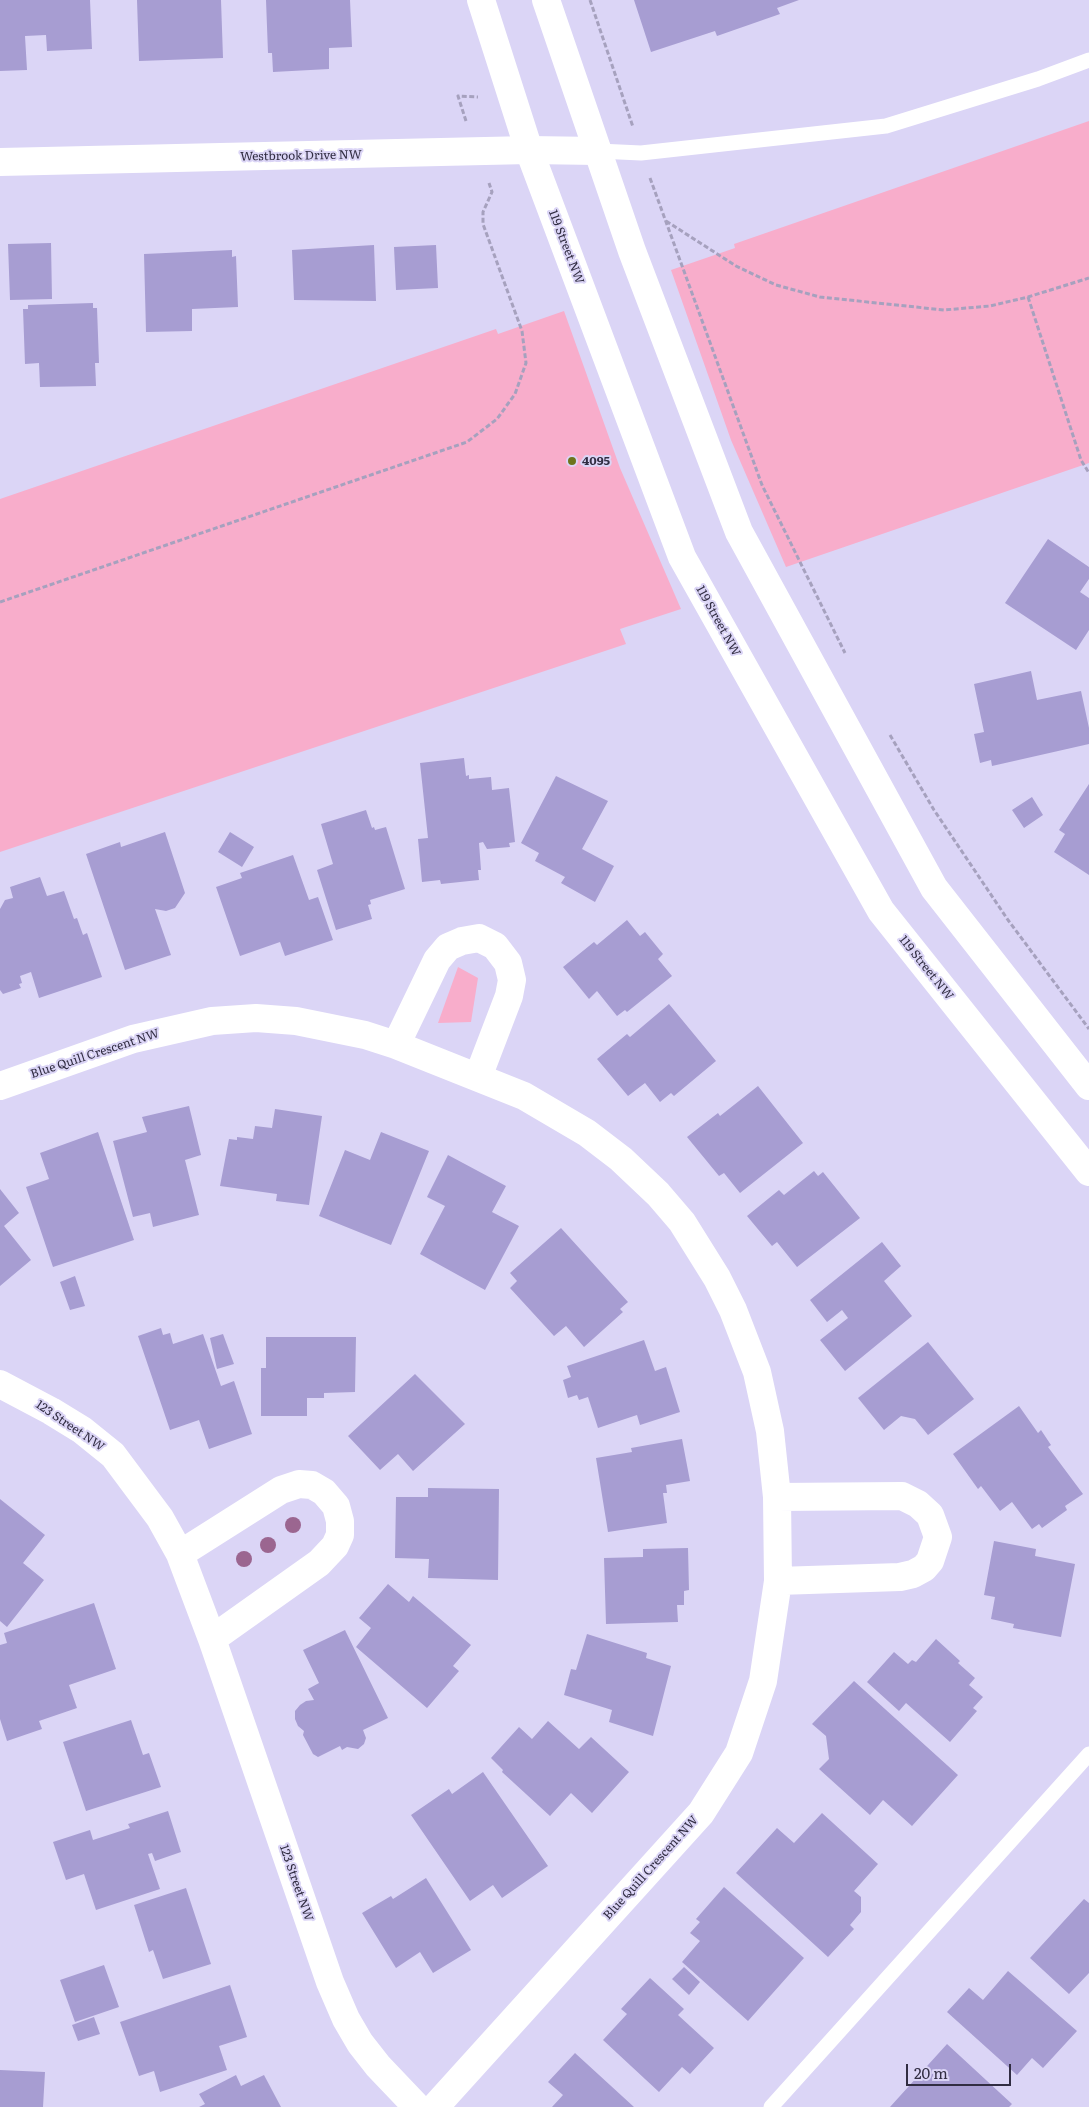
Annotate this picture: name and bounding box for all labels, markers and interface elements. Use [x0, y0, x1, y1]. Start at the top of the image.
street label: Westbrook Drive NW [240, 148, 362, 164]
street label: 119 Street NW [545, 208, 587, 286]
place label: 4095 [582, 454, 610, 468]
marker: 4095 [566, 455, 578, 467]
street label: 119 Street NW [693, 583, 743, 659]
street label: 119 Street NW [896, 933, 956, 1003]
street label: Blue Quill Crescent NW [29, 1026, 161, 1082]
street label: 123 Street NW [33, 1398, 107, 1454]
street label: Blue Quill Crescent NW [601, 1813, 701, 1923]
street label: 123 Street NW [276, 1843, 316, 1923]
scale bar [909, 2054, 1014, 2086]
text: 20 m [914, 2061, 948, 2084]

